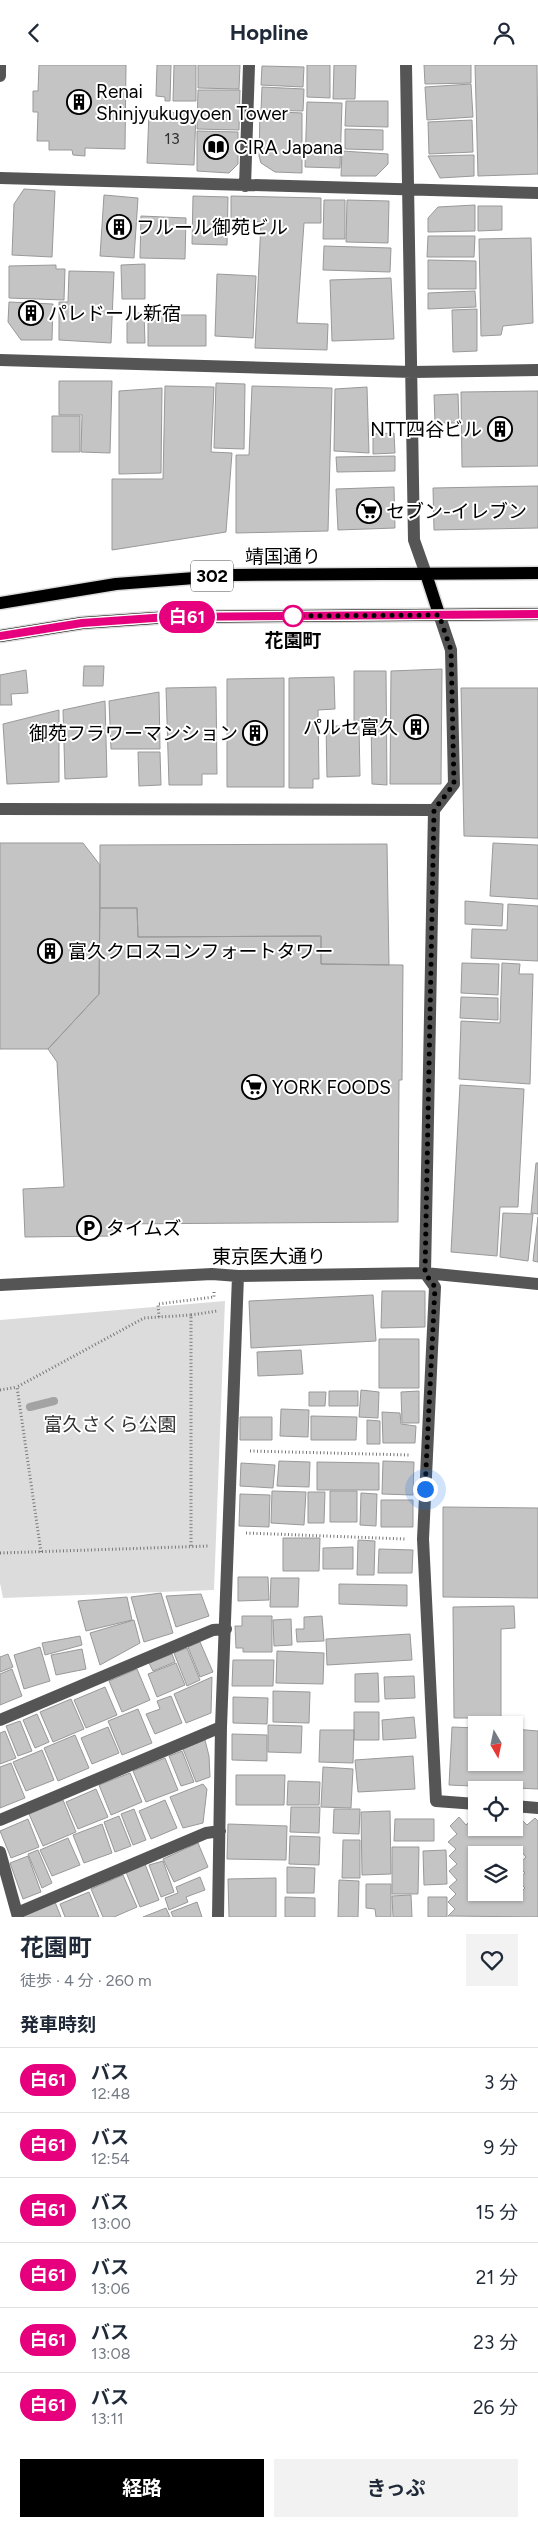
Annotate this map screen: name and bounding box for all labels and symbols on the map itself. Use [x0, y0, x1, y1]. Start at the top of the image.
place label: Renai Shinjyukugyoen Tower [96, 80, 289, 125]
building icon: Renai Shinjyukugyoen Tower [66, 89, 92, 115]
house number: 13 [164, 129, 180, 148]
library icon: CIRA Japana [203, 134, 229, 160]
place label: CIRA Japana [234, 136, 343, 159]
building icon: フルール御苑ビル [106, 214, 132, 240]
place label: フルール御苑ビル [136, 216, 288, 239]
building icon: パレドール新宿 [18, 300, 44, 326]
place label: パレドール新宿 [48, 302, 181, 325]
building icon: NTT四谷ビル [487, 416, 513, 442]
place label: NTT四谷ビル [370, 418, 482, 441]
supermarket icon: セブン-イレブン [356, 498, 382, 524]
place label: セブン-イレブン [386, 500, 527, 523]
street label: 靖国通り [245, 545, 321, 568]
road number: 302 [191, 561, 233, 591]
line badge: 白61 [158, 601, 216, 633]
marker: 花園町 [282, 605, 304, 627]
place label: 花園町 [264, 629, 322, 652]
building icon: パルセ富久 [403, 714, 429, 740]
place label: パルセ富久 [303, 716, 398, 739]
building icon: 御苑フラワーマンション [242, 720, 268, 746]
place label: 御苑フラワーマンション [29, 722, 238, 745]
building icon: 富久クロスコンフォートタワー [37, 938, 63, 964]
place label: 富久クロスコンフォートタワー [68, 940, 333, 963]
supermarket icon: YORK FOODS [241, 1074, 267, 1100]
place label: YORK FOODS [272, 1076, 391, 1099]
parking icon: タイムズ [76, 1215, 102, 1241]
place label: タイムズ [106, 1217, 182, 1240]
street label: 東京医大通り [212, 1245, 326, 1268]
park label: 富久さくら公園 [43, 1413, 177, 1436]
your location [413, 1477, 438, 1502]
north arrow [468, 1716, 522, 1771]

